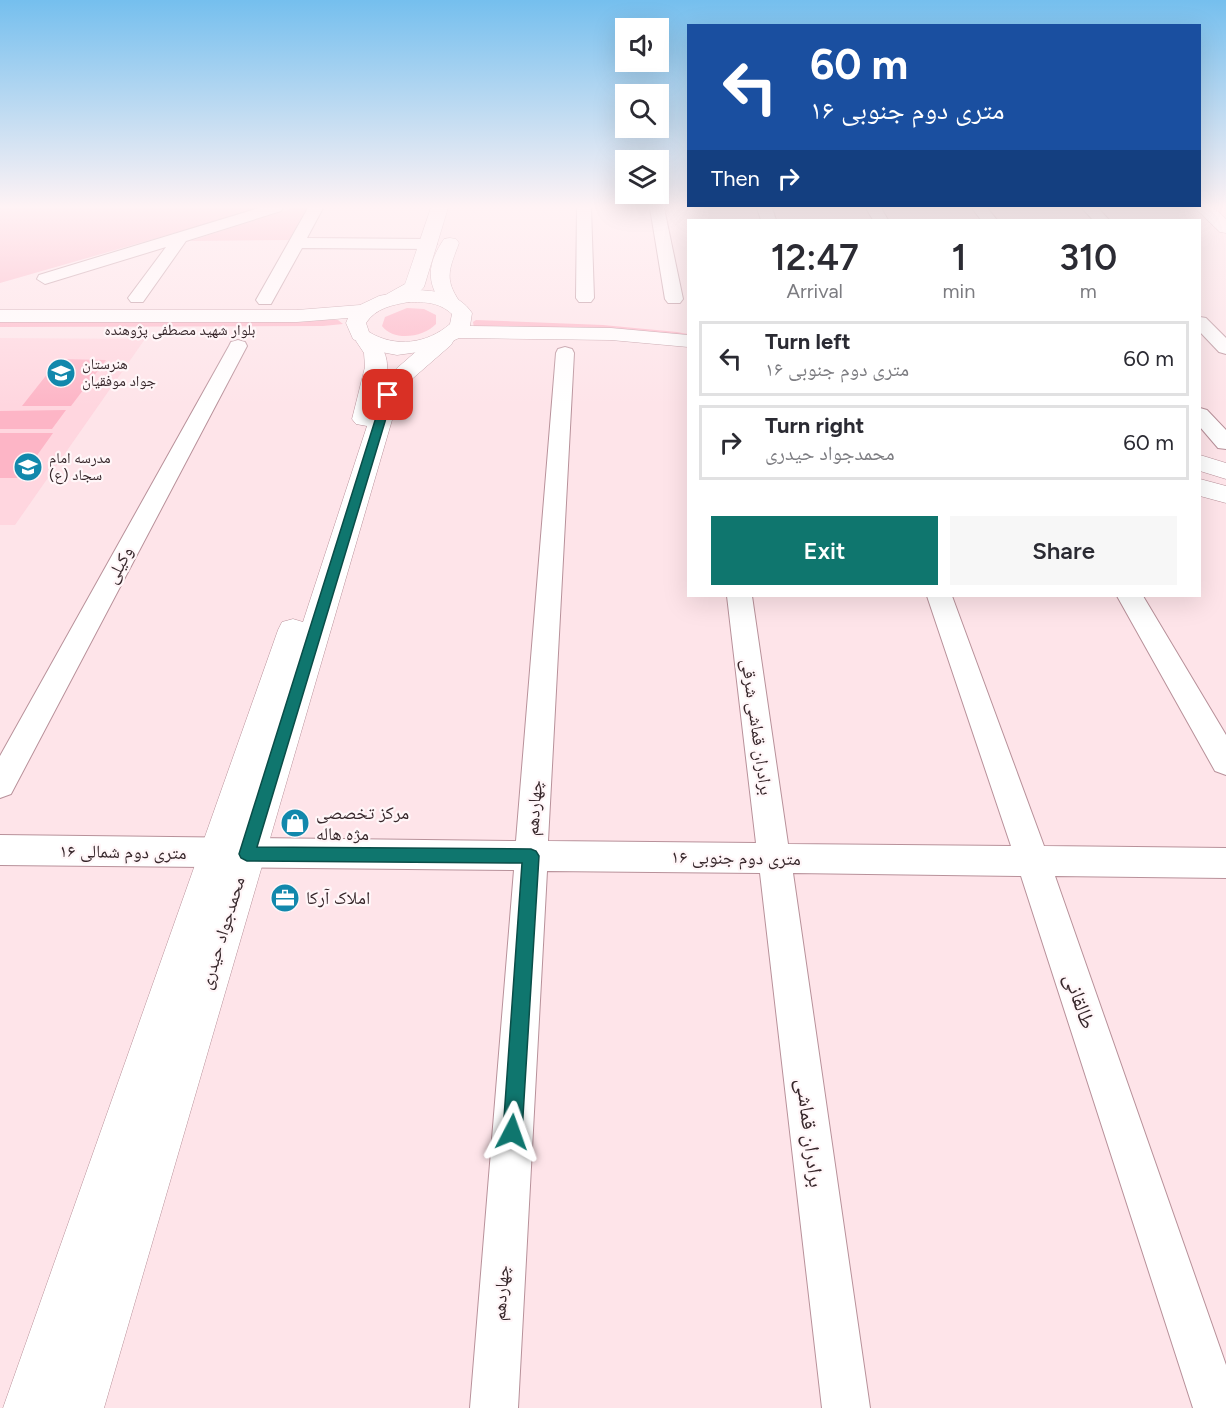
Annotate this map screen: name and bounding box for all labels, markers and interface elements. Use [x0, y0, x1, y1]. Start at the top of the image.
map controls [615, 18, 669, 204]
button: sound [615, 18, 669, 72]
text: 60 m [810, 39, 908, 90]
icon: left [711, 48, 789, 126]
button: search [615, 84, 669, 138]
text: ۱۶ متری دوم جنوبی [810, 93, 1005, 126]
button: layers [615, 150, 669, 204]
icon: right [772, 162, 805, 195]
text: Then [711, 165, 760, 192]
text: 12:47 [771, 236, 859, 279]
text: 1 [951, 236, 967, 279]
text: 310 [1059, 236, 1117, 279]
text: Arrival [787, 279, 843, 303]
text: min [943, 279, 975, 303]
text: m [1080, 279, 1097, 303]
street label: بلوار شهید مصطفی پژوهنده [105, 321, 255, 340]
text: Turn left [765, 328, 851, 355]
icon: left [714, 342, 747, 375]
text: 60 m [1123, 345, 1174, 372]
place label: هنرستان جواد موفقیان [82, 355, 156, 391]
school or university icon: هنرستان جواد موفقیان [45, 357, 77, 389]
text: ۱۶ متری دوم جنوبی [765, 357, 909, 381]
pin [362, 369, 413, 420]
icon: arrive [371, 378, 404, 411]
text: Turn right [765, 412, 864, 439]
icon: right [714, 426, 747, 459]
text: 60 m [1123, 429, 1174, 456]
text: محمدجواد حیدری [765, 441, 895, 465]
place label: مدرسه امام سجاد (ع) [49, 449, 111, 485]
school or university icon: مدرسه امام سجاد (ع) [12, 451, 44, 483]
button: Exit [711, 516, 938, 585]
button: Share [950, 516, 1177, 585]
street label: وکیلی [100, 543, 138, 587]
street label: برادران قماشی شرقی [737, 657, 777, 797]
street label: چهاردهم [521, 779, 548, 837]
place label: مرکز تخصصی مژه هاله [316, 802, 409, 845]
shop icon: مرکز تخصصی مژه هاله [279, 807, 311, 839]
street label: ۱۶ متری دوم شمالی [59, 840, 187, 865]
street label: ۱۶ متری دوم جنوبی [671, 846, 801, 871]
street label: محمدجواد حیدری [194, 874, 250, 992]
office icon: املاک آرکا [269, 882, 301, 914]
place label: املاک آرکا [306, 887, 370, 909]
street label: طالقانی [1058, 970, 1102, 1032]
street label: برادران قماشی [790, 1077, 830, 1189]
position arrow [480, 1100, 544, 1164]
street label: چهاردهم [488, 1264, 515, 1322]

